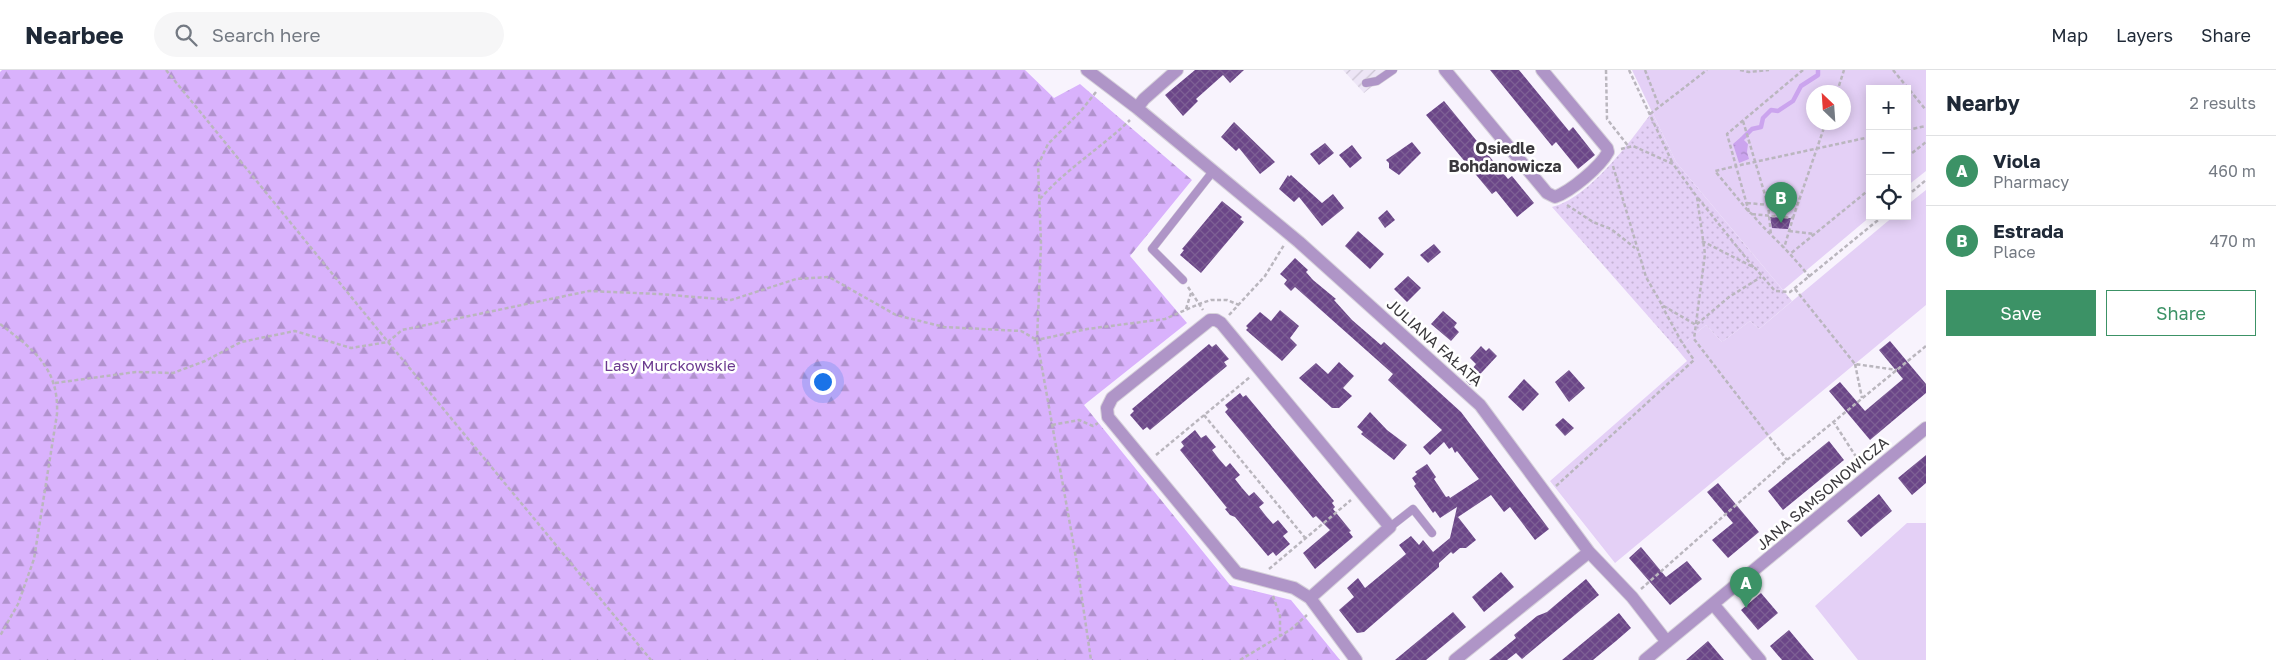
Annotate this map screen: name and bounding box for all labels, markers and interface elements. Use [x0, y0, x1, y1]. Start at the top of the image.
search box [154, 12, 504, 57]
text: Nearbee [25, 20, 124, 49]
icon: search [172, 21, 200, 49]
text: Search here [212, 23, 321, 46]
text: Map [2051, 24, 2088, 46]
text: Layers [2116, 24, 2173, 46]
text: Share [2201, 24, 2251, 46]
north arrow [1806, 85, 1851, 130]
map controls [1866, 85, 1911, 220]
button: + [1866, 85, 1911, 130]
text: Nearby [1946, 90, 2020, 116]
text: 2 results [2190, 93, 2256, 113]
button: − [1866, 130, 1911, 175]
district label: Osiedle Bohdanowicza [1448, 138, 1562, 176]
text: Viola [1993, 149, 2040, 172]
text: A [1956, 161, 1968, 181]
text: 460 m [2208, 161, 2256, 181]
text: Pharmacy [1993, 172, 2069, 192]
button: locate [1866, 175, 1911, 220]
pin: B [1765, 182, 1797, 223]
text: Estrada [1993, 219, 2064, 242]
text: B [1956, 231, 1968, 251]
text: 470 m [2210, 231, 2256, 251]
text: Place [1993, 242, 2036, 262]
button: Save [1946, 290, 2096, 336]
button: Share [2106, 290, 2256, 336]
street label: JULIANA FAŁATA [1384, 294, 1486, 390]
park label: Lasy Murckowskie [604, 356, 736, 374]
your location [810, 369, 836, 395]
street label: JANA SAMSONOWICZA [1752, 432, 1892, 554]
pin: A [1730, 567, 1762, 608]

